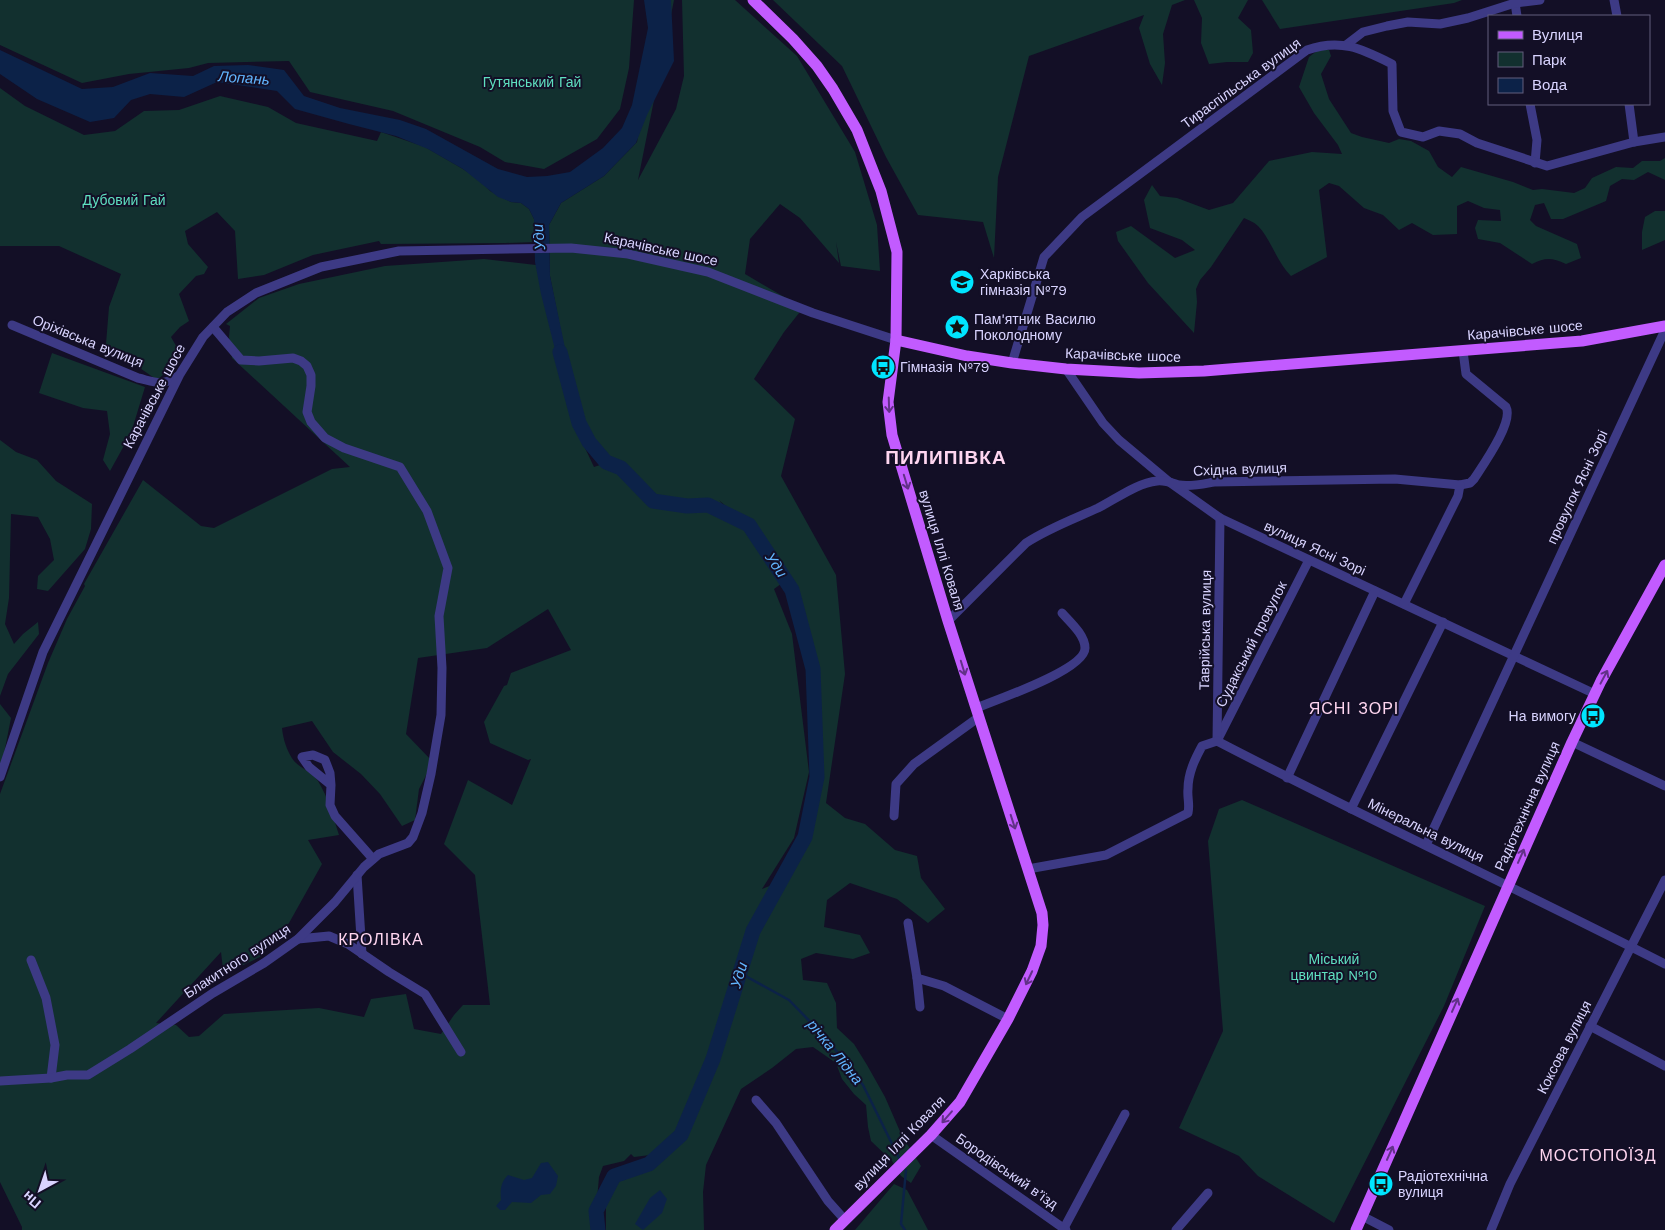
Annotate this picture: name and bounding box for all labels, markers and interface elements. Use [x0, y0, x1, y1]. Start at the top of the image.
legend [1488, 15, 1650, 105]
text: Вулиця [1532, 26, 1583, 44]
street label: Тираспільська вулиця [1178, 34, 1304, 132]
text: Парк [1532, 51, 1566, 69]
water label: Лопань [217, 67, 270, 89]
park label: Гутянський Гай [483, 74, 581, 90]
text: Вода [1532, 76, 1568, 94]
park label: Дубовий Гай [82, 192, 166, 208]
water label: Уди [529, 222, 549, 252]
street label: Карачівське шосе [603, 229, 720, 269]
place label: Харківська гімназія №79 [980, 266, 1067, 298]
school or university icon: Харківська гімназія №79 [949, 269, 975, 295]
place label: Пам'ятник Василю Поколодному [974, 311, 1096, 343]
street label: Оріхівська вулиця [30, 312, 146, 370]
place icon: Пам'ятник Василю Поколодному [944, 314, 970, 340]
street label: Карачівське шосе [1467, 317, 1584, 343]
street label: Карачівське шосе [120, 341, 188, 451]
street label: Карачівське шосе [1065, 345, 1181, 365]
bus stop icon: Гімназія №79 [870, 354, 896, 380]
place label: Гімназія №79 [900, 359, 989, 375]
one-way arrow [884, 396, 894, 412]
street label: провулок Ясні Зорі [1544, 427, 1610, 547]
district label: ПИЛИПІВКА [885, 446, 1007, 469]
street label: Східна вулиця [1193, 459, 1287, 479]
one-way arrow [902, 473, 911, 489]
street label: вулиця Іллі Коваля [916, 488, 968, 612]
street label: вулиця Ясні Зорі [1262, 517, 1368, 579]
water label: Уди [761, 548, 791, 581]
street label: Таврійська вулиця [1196, 570, 1214, 690]
street label: Судакський провулок [1212, 578, 1290, 710]
one-way arrow [959, 659, 968, 675]
one-way arrow [1599, 669, 1609, 684]
district label: ЯСНІ ЗОРІ [1309, 699, 1399, 718]
bus stop icon: На вимогу [1580, 703, 1606, 729]
place label: На вимогу [1509, 708, 1576, 724]
street label: Радіотехнічна вулиця [1491, 739, 1563, 873]
street label: Мінеральна вулиця [1365, 795, 1487, 865]
one-way arrow [1008, 814, 1018, 830]
one-way arrow [1517, 849, 1526, 864]
street label: Блакитного вулиця [181, 921, 293, 1001]
district label: КРОЛІВКА [338, 930, 424, 949]
park label: Міський цвинтар №10 [1290, 951, 1378, 983]
water label: Уди [726, 959, 752, 991]
one-way arrow [1024, 970, 1033, 985]
one-way arrow [1451, 998, 1461, 1013]
street label: Коксова вулиця [1534, 998, 1594, 1096]
water label: річка Лідна [803, 1015, 867, 1088]
street label: вулиця Іллі Коваля [850, 1092, 948, 1194]
one-way arrow [941, 1111, 952, 1124]
street label: Бородівський в’їзд [953, 1130, 1061, 1212]
one-way arrow [1385, 1146, 1395, 1161]
district label: МОСТОПОЇЗД [1539, 1146, 1657, 1165]
north arrow [15, 1165, 65, 1215]
place label: Радіотехнічна вулиця [1398, 1168, 1488, 1200]
bus stop icon: Радіотехнічна вулиця [1368, 1171, 1394, 1197]
text: Пн [19, 1188, 44, 1212]

